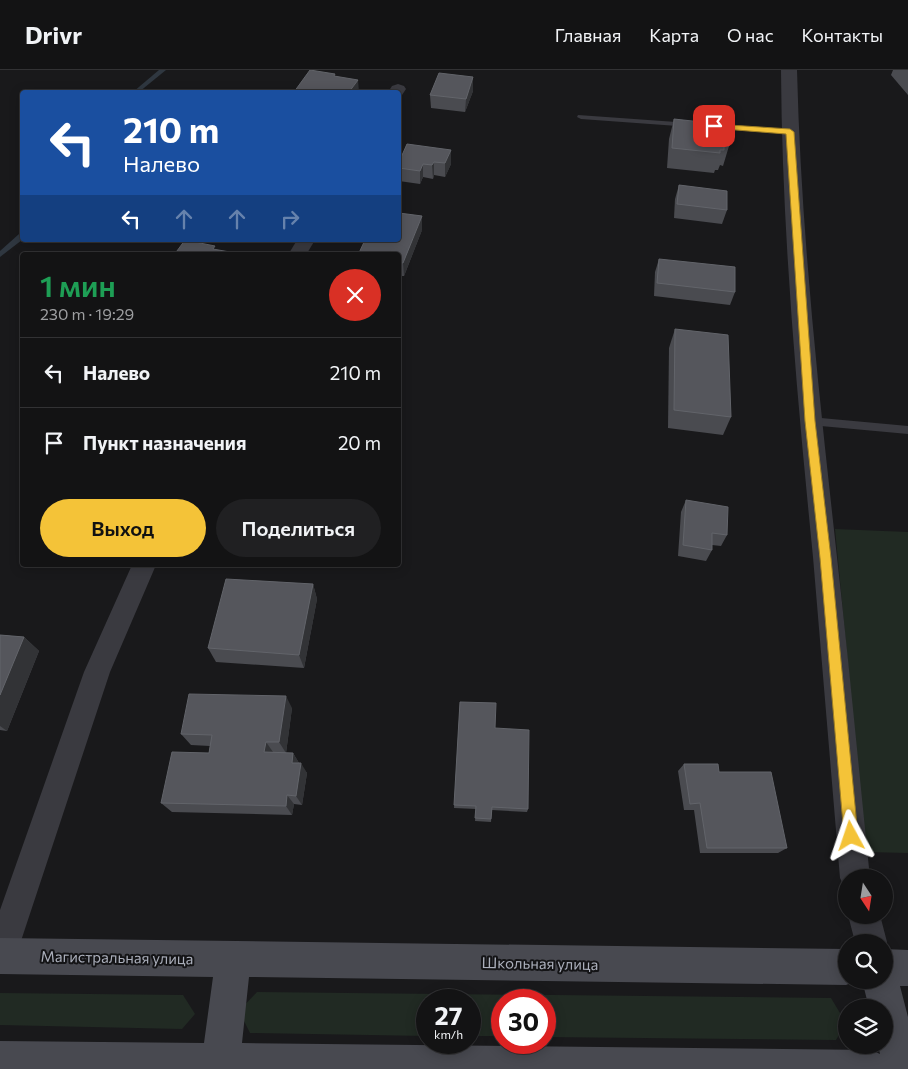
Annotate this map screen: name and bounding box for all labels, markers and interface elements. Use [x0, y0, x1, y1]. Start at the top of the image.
text: Drivr [25, 20, 82, 49]
text: Главная [555, 24, 621, 46]
text: Карта [649, 24, 699, 46]
text: О нас [727, 24, 774, 46]
text: Контакты [802, 24, 883, 46]
pin [693, 105, 735, 147]
text: 210 m [123, 107, 219, 150]
icon: left [40, 110, 105, 175]
icon: arrive [700, 112, 728, 140]
text: Налево [123, 150, 200, 177]
icon: left [117, 205, 145, 233]
icon: ahead [170, 205, 198, 233]
icon: ahead [223, 205, 251, 233]
icon: right [276, 205, 304, 233]
text: 1 мин [40, 266, 116, 303]
button: close [329, 269, 381, 321]
text: 230 m · 19:29 [40, 304, 134, 323]
icon: left [40, 359, 68, 387]
text: Налево [83, 361, 150, 384]
text: 210 m [330, 361, 381, 384]
icon: arrive [40, 429, 68, 457]
text: Пункт назначения [83, 431, 246, 454]
text: 20 m [338, 431, 381, 454]
button: Выход [40, 499, 206, 557]
button: Поделиться [216, 499, 381, 557]
position arrow [824, 809, 876, 861]
north arrow [838, 869, 892, 924]
map controls [838, 869, 893, 1054]
button: search [838, 934, 893, 989]
street label: Магистральная улица [41, 947, 193, 967]
street label: Школьная улица [482, 953, 599, 973]
speed limit sign: 30 [491, 989, 556, 1054]
button: layers [838, 999, 893, 1054]
text: 27 [435, 1000, 462, 1030]
text: km/h [434, 1027, 463, 1041]

